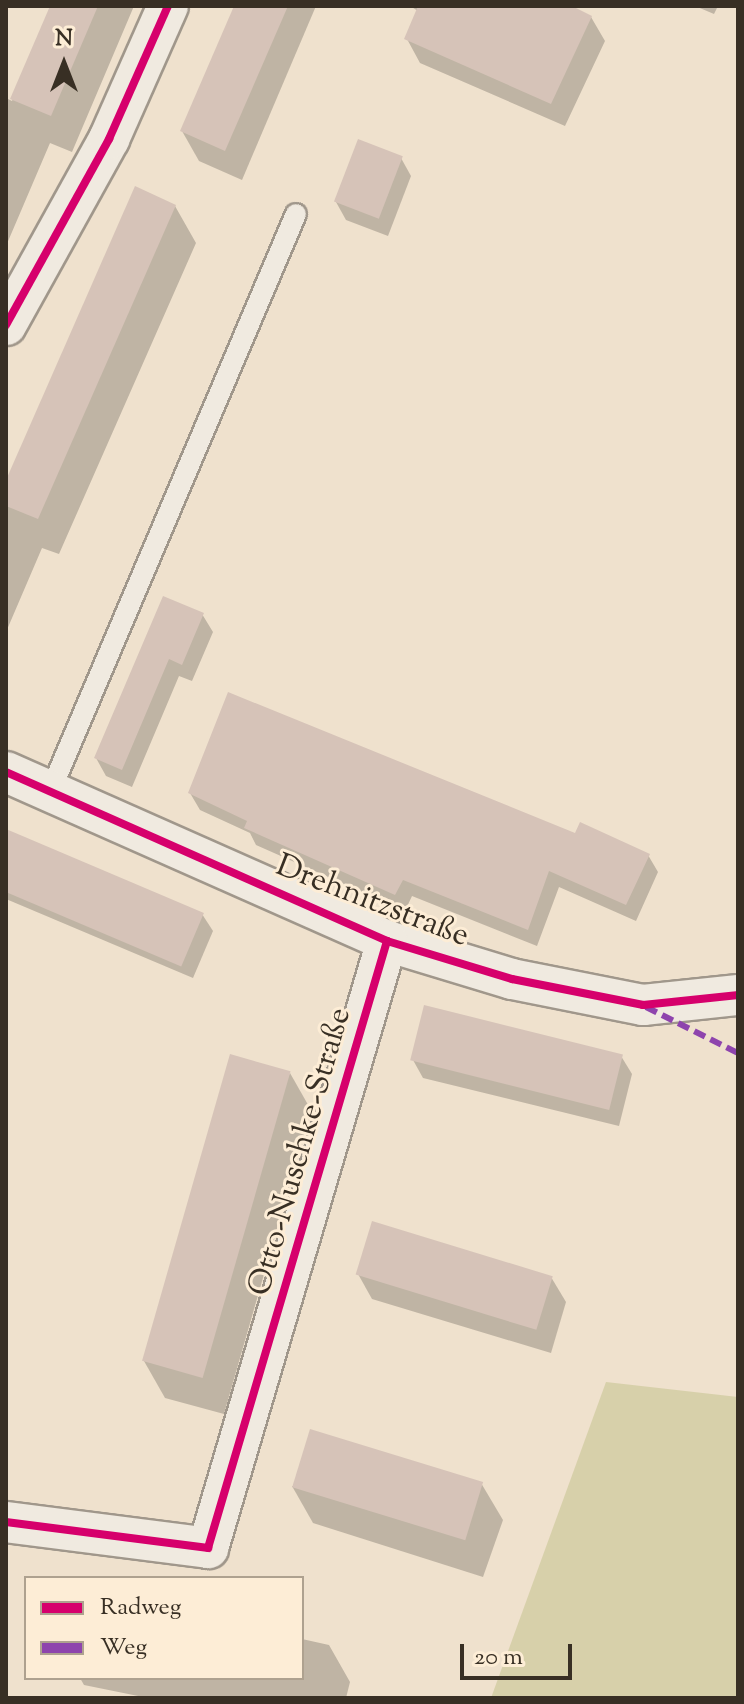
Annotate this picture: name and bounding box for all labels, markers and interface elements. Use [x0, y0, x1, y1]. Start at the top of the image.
north arrow [24, 24, 104, 104]
text: N [55, 24, 73, 56]
street label: Drehnitzstraße [270, 848, 474, 956]
street label: Otto-Nuschke-Straße [242, 1004, 360, 1300]
legend [24, 1576, 304, 1680]
text: Radweg [100, 1591, 181, 1625]
scale bar [464, 1628, 576, 1678]
text: Weg [100, 1631, 147, 1665]
text: 20 m [474, 1641, 523, 1675]

